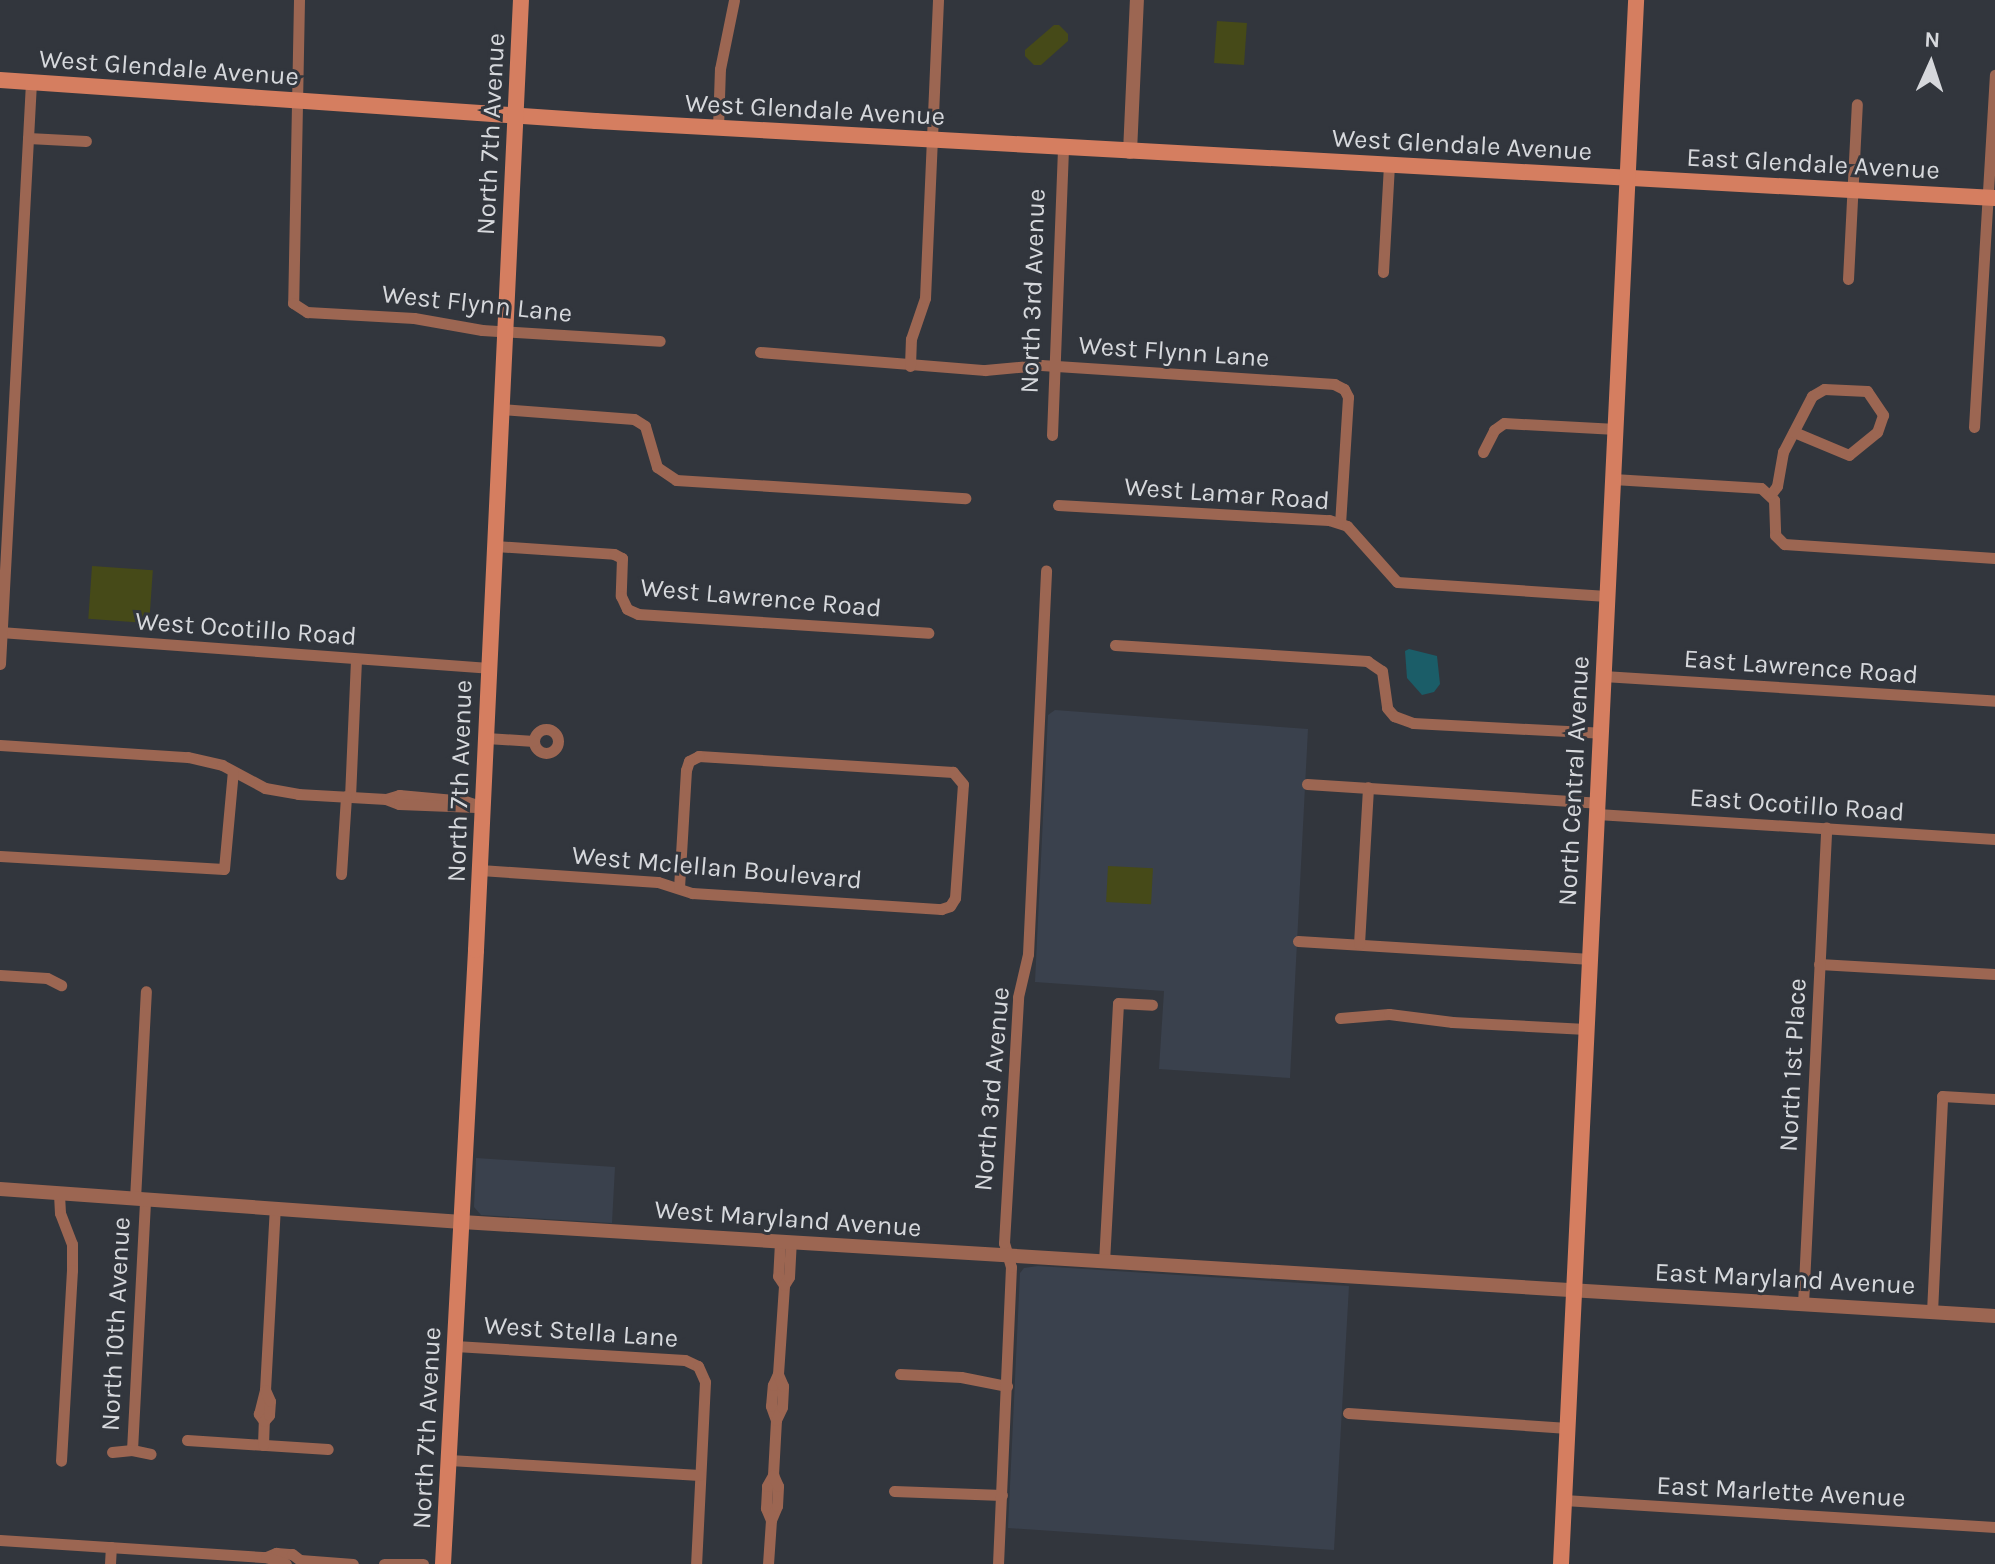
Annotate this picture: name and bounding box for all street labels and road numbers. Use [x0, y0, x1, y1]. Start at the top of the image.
street label: North 7th Avenue [470, 32, 512, 236]
street label: West Glendale Avenue [38, 43, 300, 93]
street label: West Glendale Avenue [684, 88, 946, 132]
street label: West Glendale Avenue [1331, 123, 1593, 167]
street label: East Glendale Avenue [1686, 142, 1940, 186]
street label: North 3rd Avenue [1014, 188, 1052, 394]
street label: West Flynn Lane [380, 278, 574, 330]
street label: West Flynn Lane [1077, 330, 1271, 374]
street label: West Lamar Road [1123, 471, 1331, 517]
street label: West Lawrence Road [639, 572, 883, 624]
street label: West Ocotillo Road [134, 606, 358, 652]
street label: East Lawrence Road [1683, 643, 1919, 691]
street label: North Central Avenue [1552, 655, 1596, 907]
street label: North 7th Avenue [441, 679, 479, 883]
street label: East Ocotillo Road [1689, 782, 1905, 828]
street label: West Mclellan Boulevard [571, 840, 863, 896]
street label: North 1st Place [1773, 977, 1813, 1153]
street label: North 3rd Avenue [968, 986, 1016, 1192]
street label: West Maryland Avenue [653, 1194, 923, 1244]
street label: North 10th Avenue [95, 1216, 137, 1432]
street label: East Maryland Avenue [1654, 1257, 1916, 1301]
street label: West Stella Lane [483, 1310, 679, 1354]
street label: North 7th Avenue [406, 1326, 448, 1530]
street label: East Marlette Avenue [1656, 1470, 1906, 1514]

